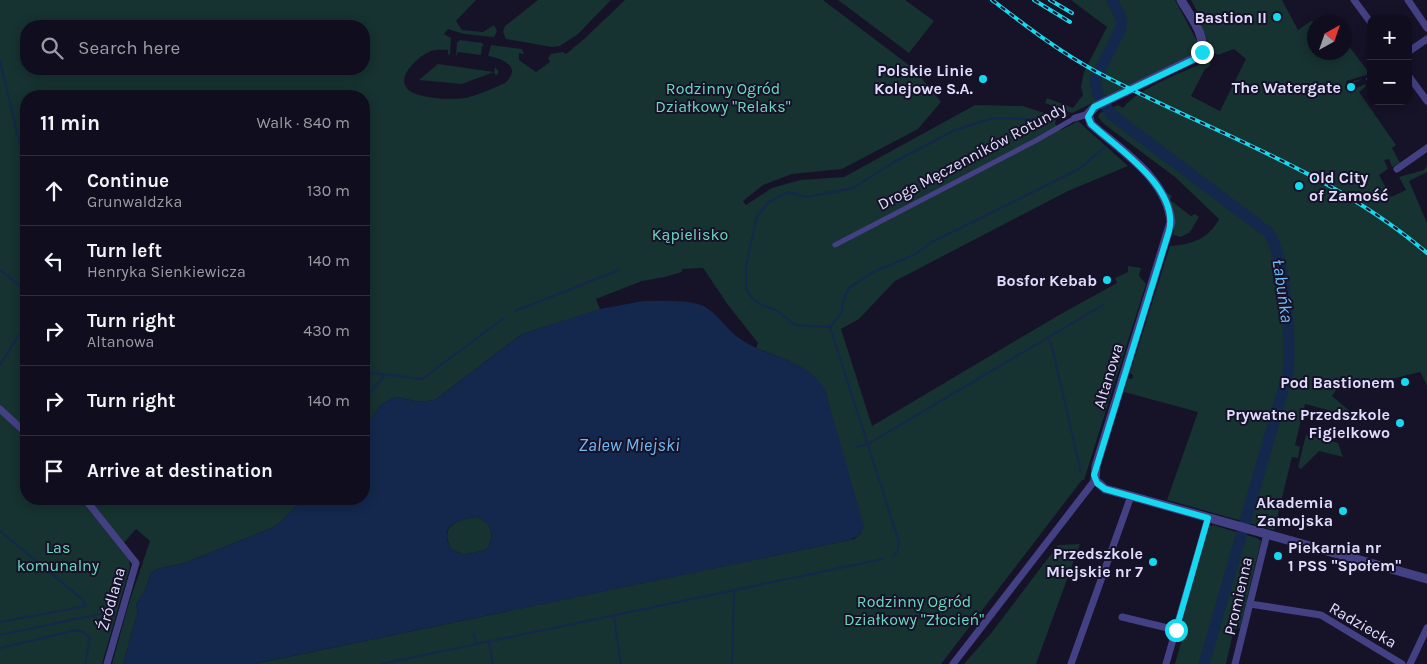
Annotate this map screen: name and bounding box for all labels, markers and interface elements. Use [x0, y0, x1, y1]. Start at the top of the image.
place label: Bastion II [1194, 8, 1267, 27]
marker: Bastion II [1271, 11, 1283, 23]
north arrow [1307, 15, 1352, 60]
map controls [1367, 15, 1412, 105]
button: + [1367, 15, 1412, 60]
search box [20, 20, 370, 75]
icon: search [38, 34, 66, 62]
text: Search here [78, 37, 180, 59]
route end [1191, 41, 1214, 64]
button: − [1367, 60, 1412, 105]
place label: Polskie Linie Kolejowe S.A. [874, 61, 974, 98]
marker: Polskie Linie Kolejowe S.A. [977, 73, 989, 85]
place label: The Watergate [1232, 78, 1341, 97]
park label: Rodzinny Ogród Działkowy "Relaks" [655, 79, 791, 116]
marker: The Watergate [1345, 81, 1357, 93]
street label: Droga Męczenników Rotundy [875, 98, 1070, 214]
text: 11 min [40, 111, 100, 135]
text: Walk · 840 m [256, 113, 350, 132]
place label: Old City of Zamość [1309, 168, 1389, 205]
text: Continue [87, 170, 169, 192]
icon: ahead [40, 177, 68, 205]
marker: Old City of Zamość [1293, 180, 1305, 192]
text: 130 m [307, 181, 350, 200]
text: Grunwaldzka [87, 192, 182, 211]
park label: Kąpielisko [652, 225, 728, 244]
text: Turn left [87, 240, 162, 262]
icon: left [40, 247, 68, 275]
text: 140 m [308, 251, 350, 270]
water label: Łabuńka [1268, 258, 1298, 324]
text: Henryka Sienkiewicza [87, 262, 246, 281]
place label: Bosfor Kebab [996, 271, 1097, 290]
marker: Bosfor Kebab [1101, 274, 1113, 286]
text: Turn right [87, 310, 176, 332]
icon: right [40, 317, 68, 345]
text: 430 m [303, 321, 350, 340]
text: Altanowa [87, 332, 154, 351]
street label: Altanowa [1089, 341, 1127, 411]
place label: Pod Bastionem [1280, 373, 1395, 392]
marker: Pod Bastionem [1399, 376, 1411, 388]
icon: right [40, 387, 68, 415]
text: Turn right [87, 390, 176, 412]
text: 140 m [308, 391, 350, 410]
place label: Prywatne Przedszkole Figielkowo [1226, 405, 1390, 442]
marker: Prywatne Przedszkole Figielkowo [1394, 417, 1406, 429]
water label: Zalew Miejski [578, 434, 680, 456]
icon: arrive [40, 457, 68, 485]
text: Arrive at destination [87, 460, 273, 482]
place label: Akademia Zamojska [1256, 493, 1333, 530]
marker: Akademia Zamojska [1337, 505, 1349, 517]
park label: Las komunalny [17, 538, 100, 575]
place label: Piekarnia nr 1 PSS "Społem" [1288, 538, 1401, 575]
place label: Przedszkole Miejskie nr 7 [1046, 544, 1143, 581]
marker: Piekarnia nr 1 PSS "Społem" [1272, 550, 1284, 562]
street label: Promienna [1220, 555, 1256, 637]
marker: Przedszkole Miejskie nr 7 [1147, 556, 1159, 568]
street label: Źródlana [93, 565, 129, 633]
park label: Rodzinny Ogród Działkowy "Złocień" [844, 592, 984, 629]
street label: Radziecka [1326, 598, 1400, 652]
route start [1165, 619, 1188, 642]

